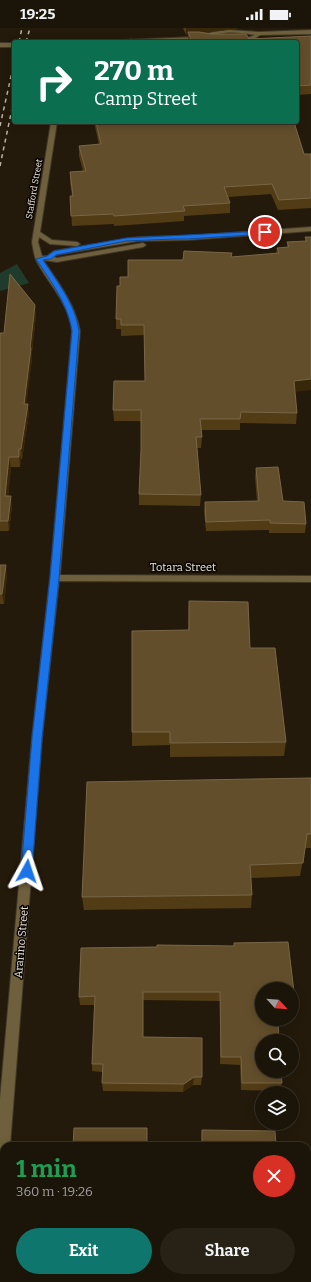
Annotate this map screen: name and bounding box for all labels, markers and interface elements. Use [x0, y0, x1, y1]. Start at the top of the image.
text: 19:25 [20, 5, 56, 23]
text: 270 m [94, 54, 174, 87]
icon: right [28, 56, 80, 108]
text: Camp Street [94, 88, 197, 110]
street label: Stafford Street [24, 157, 44, 220]
pin [248, 215, 282, 249]
icon: arrive [254, 221, 276, 243]
street label: Totara Street [150, 561, 216, 574]
position arrow [6, 850, 48, 892]
street label: Ararino Street [12, 905, 31, 979]
north arrow [255, 982, 299, 1026]
map controls [255, 982, 299, 1130]
button: search [255, 1034, 299, 1078]
button: layers [255, 1086, 299, 1130]
text: 1 min [16, 1155, 77, 1183]
button: close [253, 1155, 295, 1197]
text: 360 m · 19:26 [16, 1184, 93, 1199]
button: Exit [16, 1228, 152, 1274]
button: Share [160, 1228, 295, 1274]

